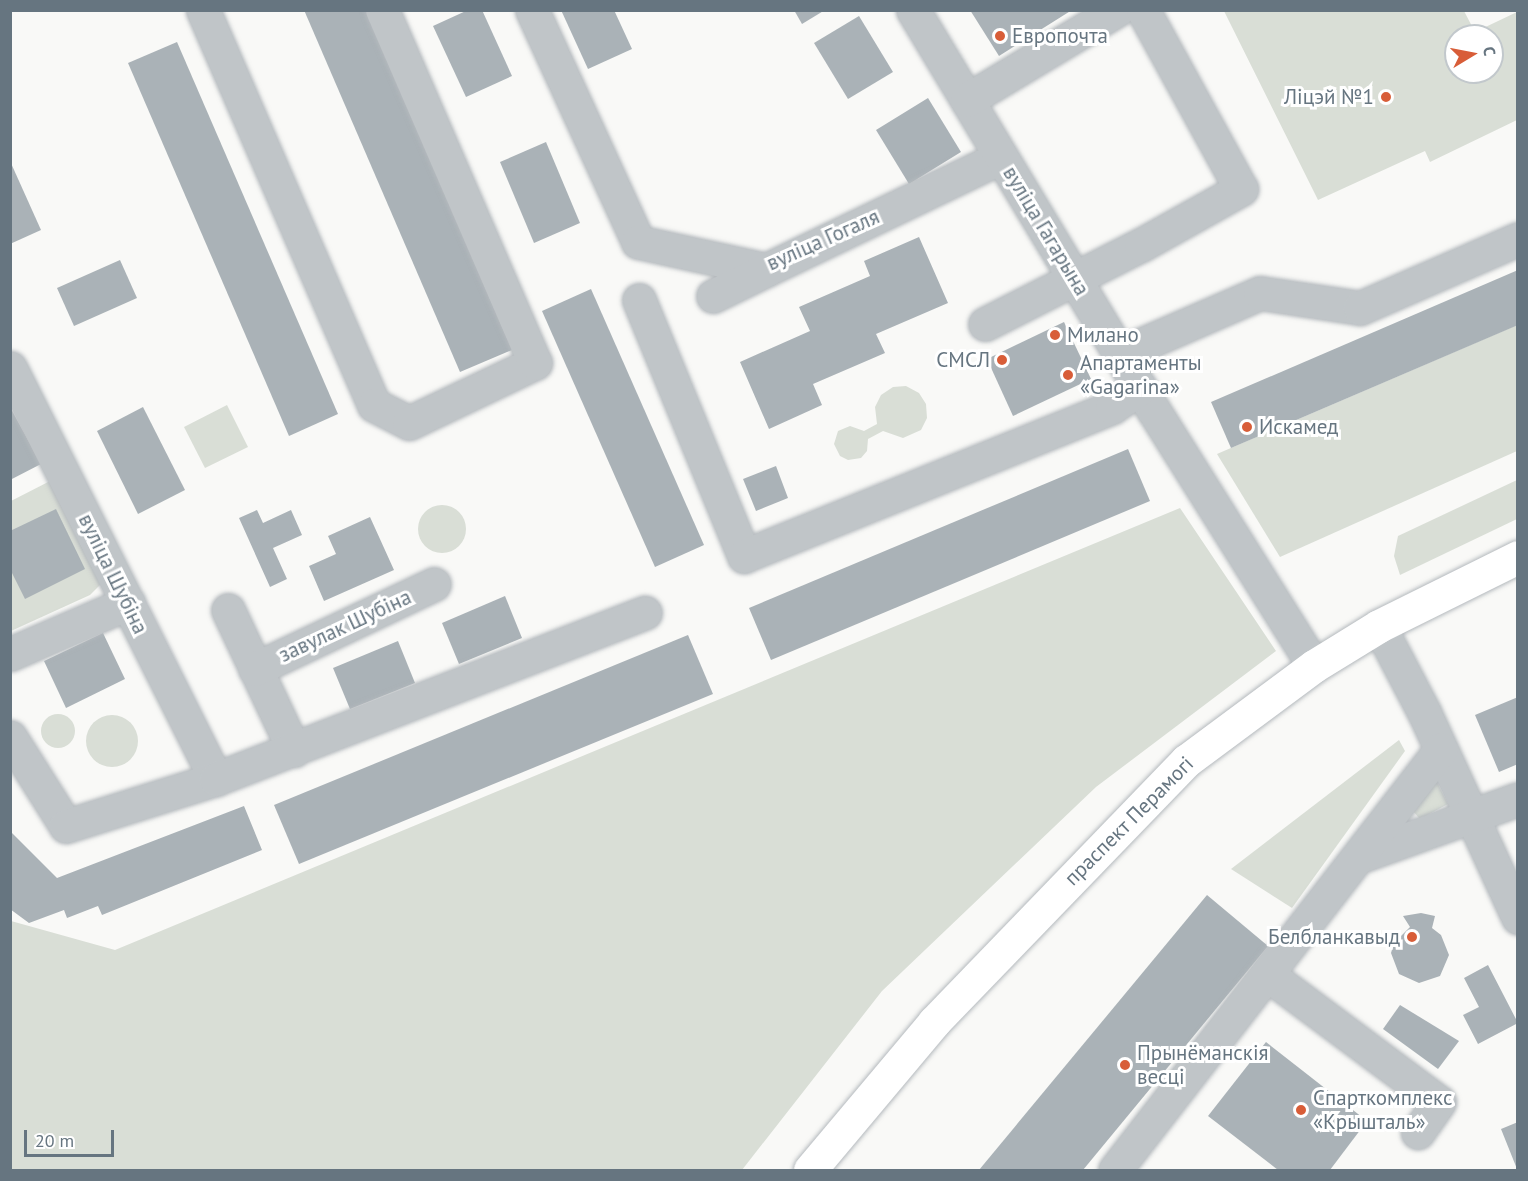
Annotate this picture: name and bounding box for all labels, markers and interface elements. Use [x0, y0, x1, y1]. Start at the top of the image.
place label: Европочта [1012, 23, 1108, 49]
north arrow [1444, 24, 1504, 84]
marker: Европочта [993, 29, 1007, 43]
text: С [1479, 45, 1500, 57]
place label: Ліцэй №1 [1284, 84, 1374, 110]
marker: Ліцэй №1 [1379, 90, 1393, 104]
street label: вуліца Гагарына [998, 162, 1094, 300]
street label: вуліца Гогаля [763, 204, 883, 276]
place label: Милано [1067, 322, 1139, 348]
marker: Милано [1048, 328, 1062, 342]
place label: СМСЛ [936, 347, 990, 373]
place label: Апартаменты «Gagarina» [1080, 350, 1202, 400]
marker: СМСЛ [995, 353, 1009, 367]
marker: Апартаменты «Gagarina» [1061, 368, 1075, 382]
place label: Искамед [1259, 414, 1338, 440]
marker: Искамед [1240, 420, 1254, 434]
street label: вуліца Шубіна [73, 510, 153, 638]
street label: завулак Шубіна [275, 584, 415, 668]
street label: праспект Перамогі [1059, 751, 1199, 891]
place label: Белбланкавыд [1268, 924, 1400, 950]
marker: Белбланкавыд [1405, 930, 1419, 944]
place label: Прынёманскія весці [1137, 1040, 1268, 1090]
marker: Прынёманскія весці [1118, 1058, 1132, 1072]
place label: Спарткомплекс «Крышталь» [1313, 1085, 1452, 1135]
marker: Спарткомплекс «Крышталь» [1294, 1103, 1308, 1117]
scale bar [27, 1118, 117, 1156]
text: 20 m [35, 1129, 74, 1152]

